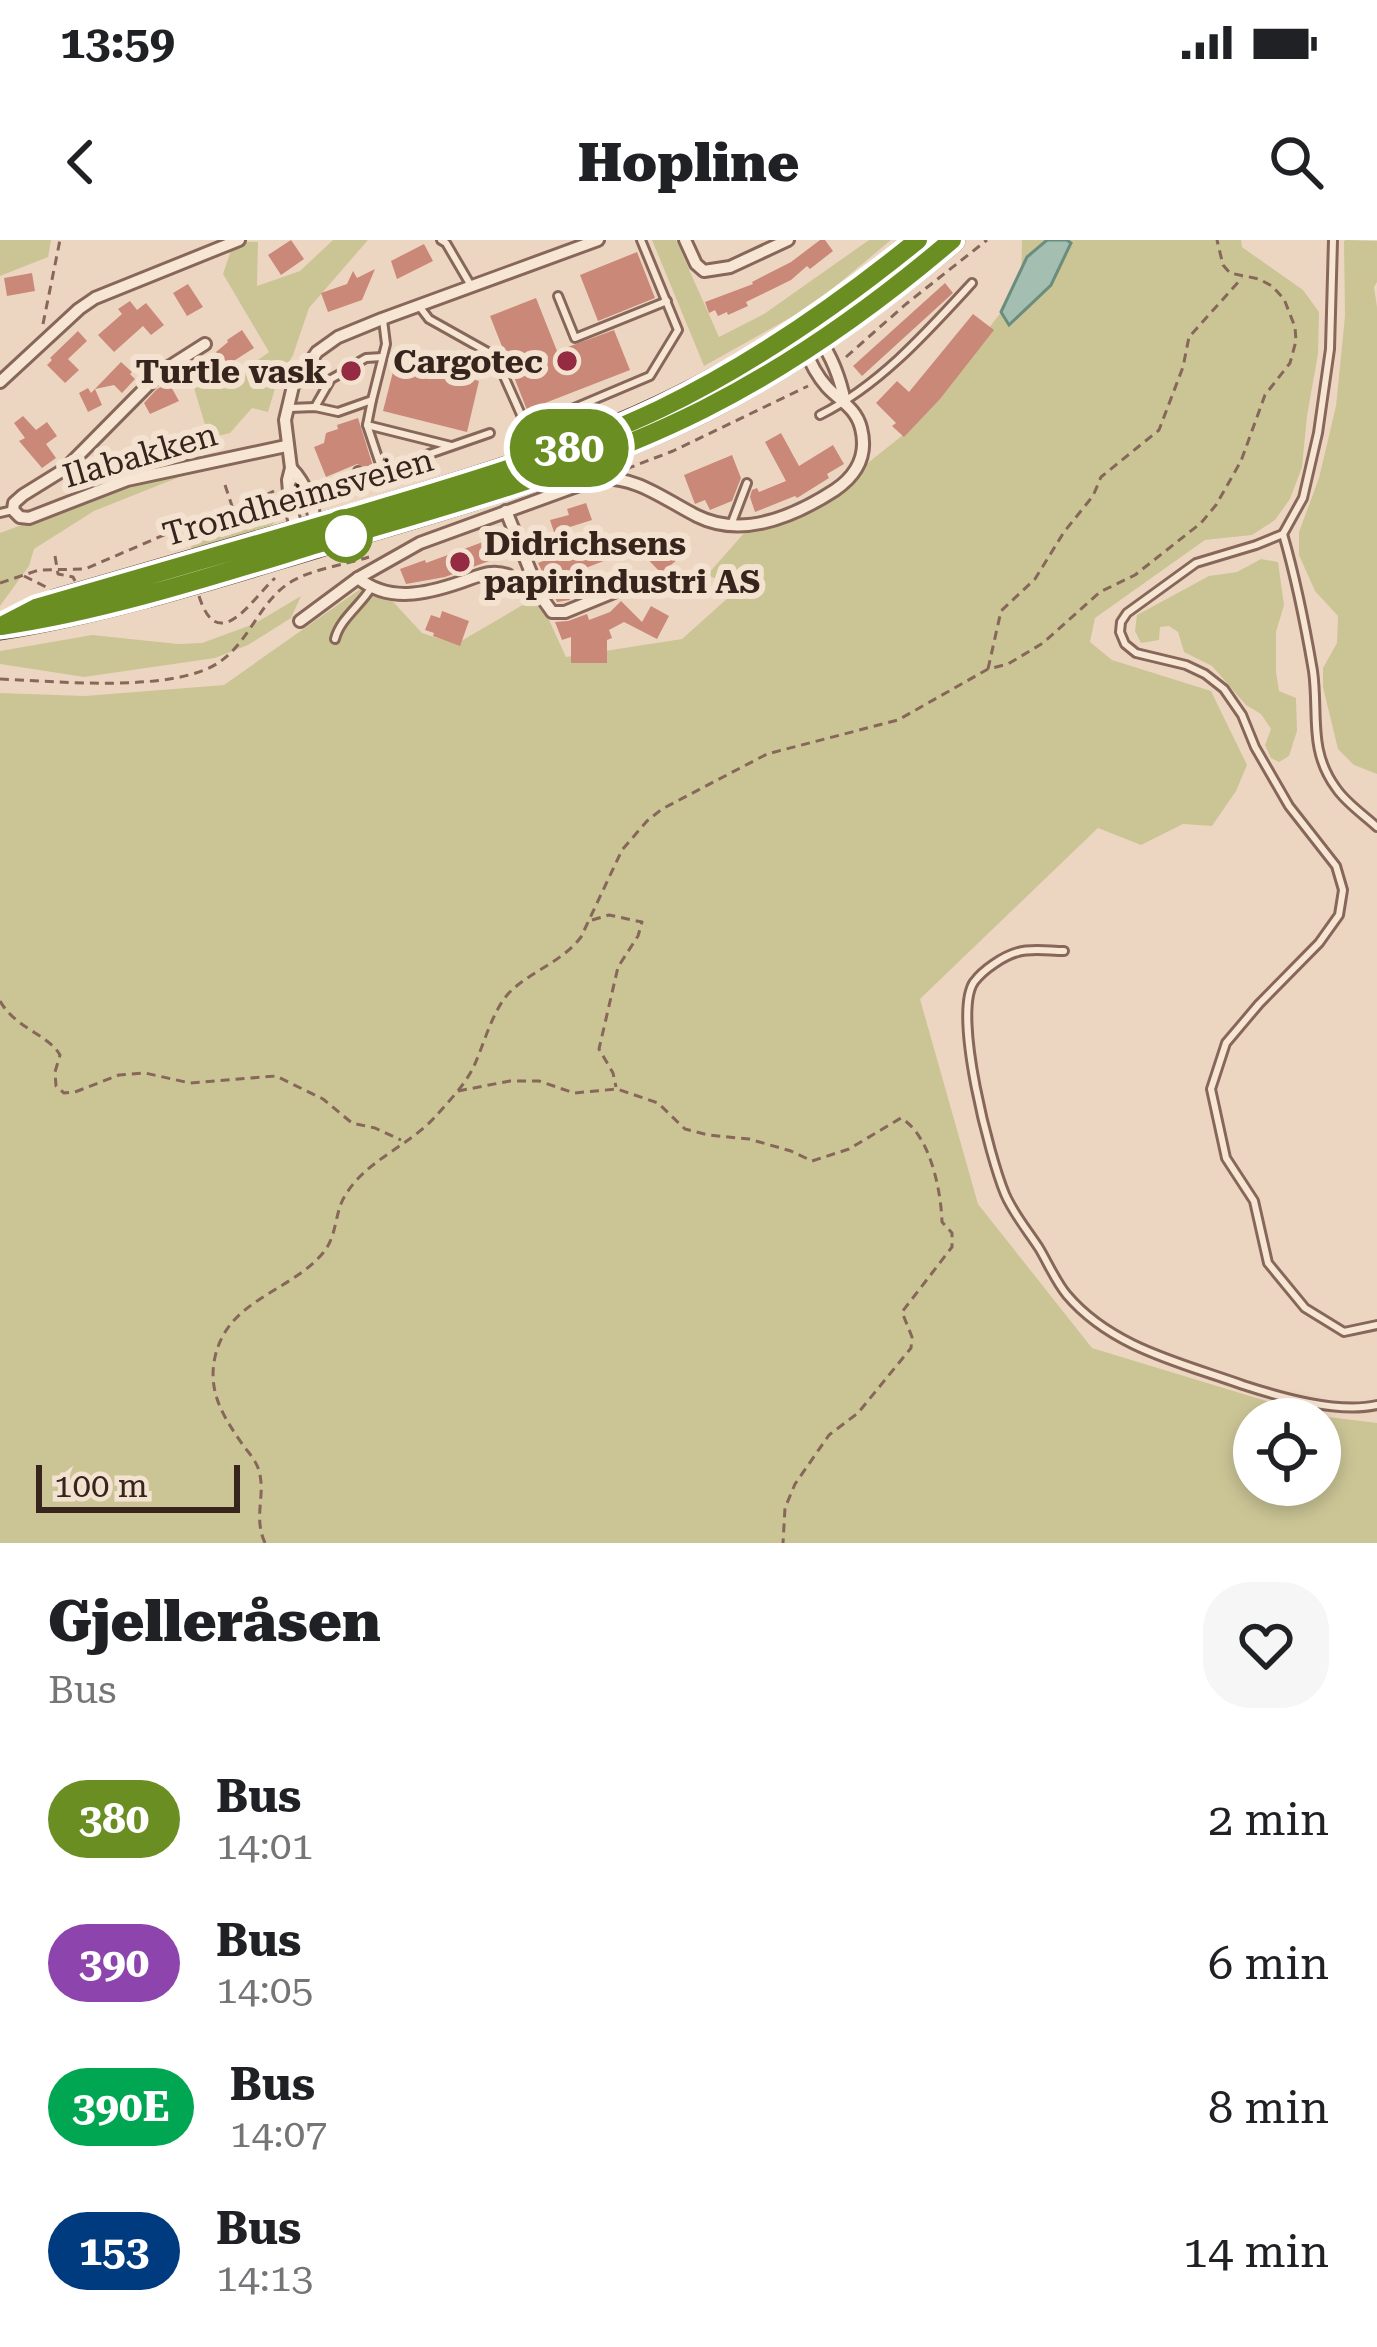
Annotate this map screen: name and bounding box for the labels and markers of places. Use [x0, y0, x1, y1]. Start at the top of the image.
place label: Cargotec [393, 342, 543, 381]
marker: Cargotec [554, 348, 580, 374]
place label: Turtle vask [135, 352, 327, 391]
marker: Turtle vask [338, 358, 364, 384]
unlabelled marker [321, 511, 371, 561]
place label: Didrichsens papirindustri AS [484, 524, 760, 601]
marker: Didrichsens papirindustri AS [447, 549, 473, 575]

